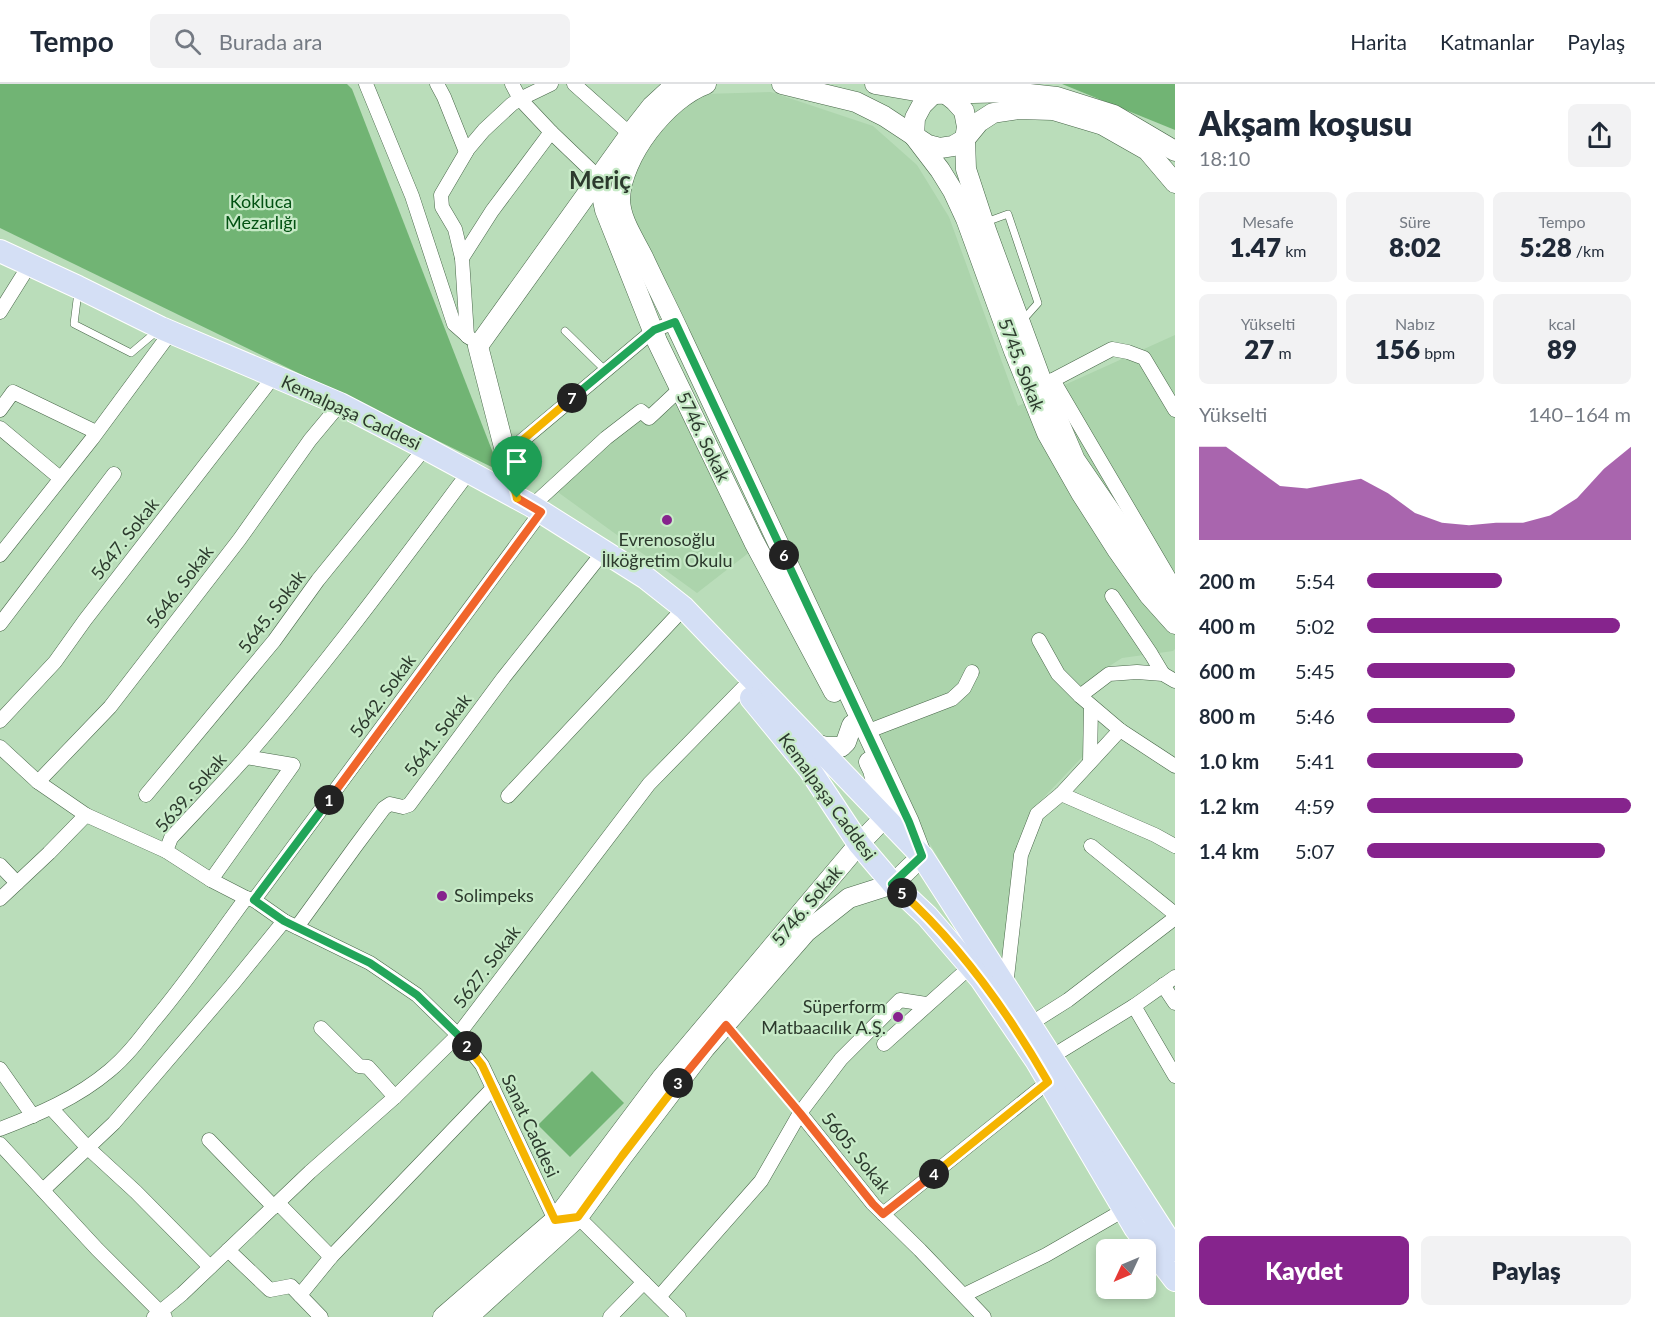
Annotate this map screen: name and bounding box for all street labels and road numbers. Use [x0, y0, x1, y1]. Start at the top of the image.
street label: 5745. Sokak [994, 315, 1050, 415]
street label: Kemalpaşa Caddesi [278, 370, 425, 454]
street label: 5746. Sokak [673, 388, 736, 486]
street label: 5647. Sokak [85, 492, 163, 584]
street label: 5646. Sokak [141, 540, 218, 632]
street label: 5645. Sokak [233, 565, 310, 657]
street label: 5642. Sokak [345, 649, 420, 741]
street label: 5641. Sokak [399, 688, 476, 780]
street label: Kemalpaşa Caddesi [774, 729, 881, 864]
street label: 5639. Sokak [150, 748, 231, 836]
street label: 5746. Sokak [766, 860, 847, 950]
street label: 5627. Sokak [448, 920, 525, 1012]
street label: Sanat Caddesi [497, 1071, 564, 1181]
street label: 5605. Sokak [817, 1107, 897, 1198]

